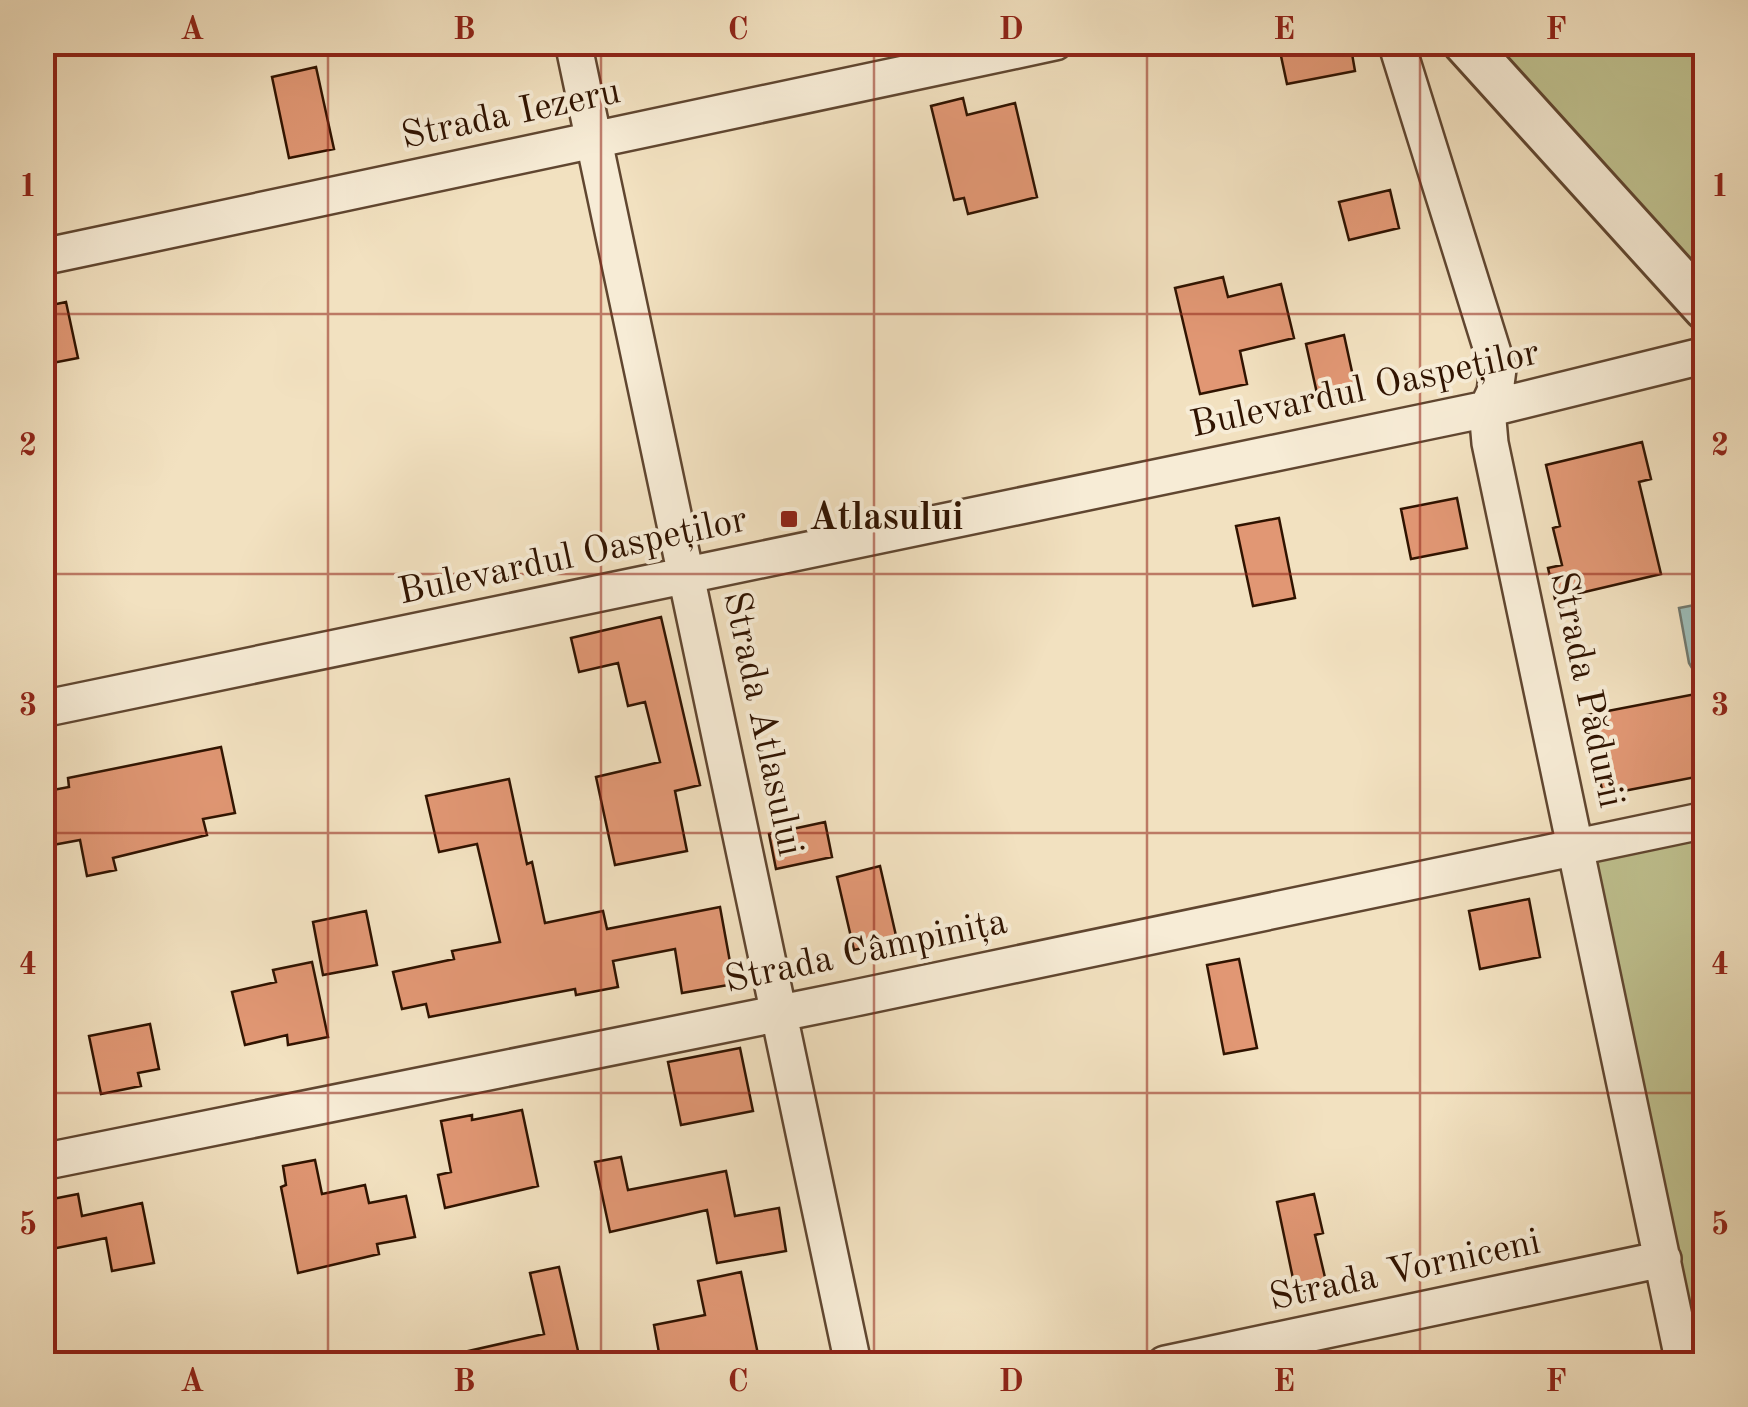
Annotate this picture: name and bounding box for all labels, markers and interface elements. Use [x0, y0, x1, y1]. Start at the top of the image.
text: A [180, 15, 204, 47]
text: B [453, 15, 475, 47]
text: C [727, 15, 749, 47]
text: D [998, 15, 1024, 47]
text: E [1273, 15, 1295, 47]
text: F [1545, 15, 1567, 47]
street label: Strada Iezeru [398, 73, 624, 157]
text: 1 [19, 172, 37, 204]
text: 1 [1711, 172, 1729, 204]
street label: Bulevardul Oaspeților [1187, 334, 1543, 446]
text: 2 [19, 431, 37, 463]
text: 2 [1711, 431, 1729, 463]
place label: Atlasului [809, 500, 964, 538]
street label: Bulevardul Oaspeților [395, 501, 751, 613]
marker: Atlasului [778, 508, 800, 530]
street label: Strada Pădurii [1542, 569, 1630, 811]
street label: Strada Atlasului [715, 588, 809, 860]
text: 3 [19, 691, 37, 723]
text: 3 [1711, 691, 1729, 723]
street label: Strada Câmpinița [721, 903, 1011, 1000]
text: 4 [19, 950, 37, 982]
text: 4 [1711, 950, 1729, 982]
text: 5 [19, 1210, 37, 1242]
text: 5 [1711, 1210, 1729, 1242]
street label: Strada Vorniceni [1266, 1224, 1544, 1318]
text: A [180, 1367, 204, 1399]
text: B [453, 1367, 475, 1399]
text: C [727, 1367, 749, 1399]
text: D [998, 1367, 1024, 1399]
text: E [1273, 1367, 1295, 1399]
text: F [1545, 1367, 1567, 1399]

